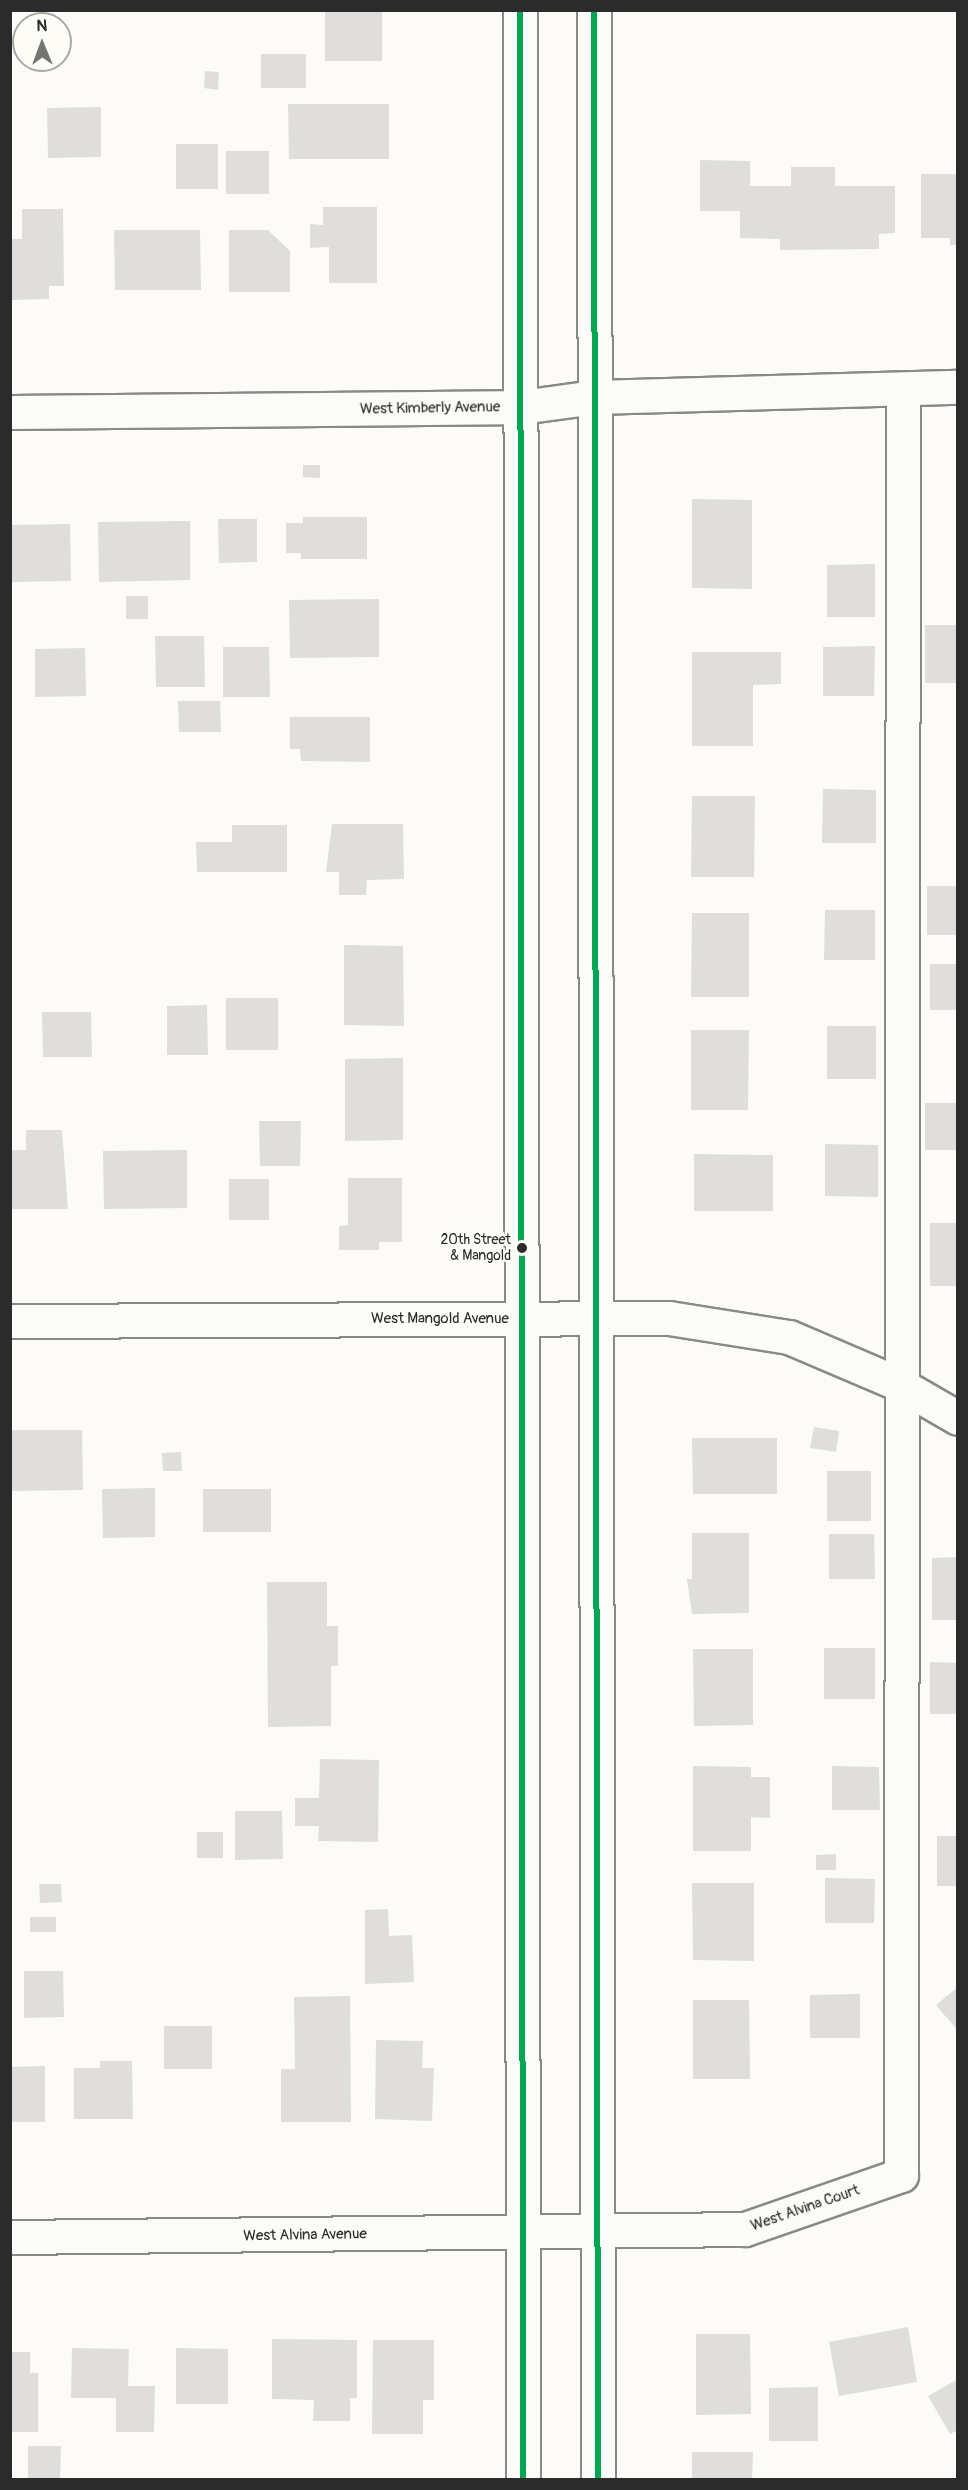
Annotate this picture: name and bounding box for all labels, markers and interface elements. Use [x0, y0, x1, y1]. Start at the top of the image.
north arrow [12, 12, 72, 72]
text: N [36, 16, 47, 36]
street label: West Kimberly Avenue [360, 398, 500, 418]
place label: 20th Street & Mangold [440, 1232, 511, 1264]
marker: 20th Street & Mangold [516, 1242, 528, 1254]
street label: West Mangold Avenue [371, 1310, 509, 1328]
street label: West Alvina Court [748, 2181, 862, 2235]
street label: West Alvina Avenue [243, 2225, 367, 2245]

